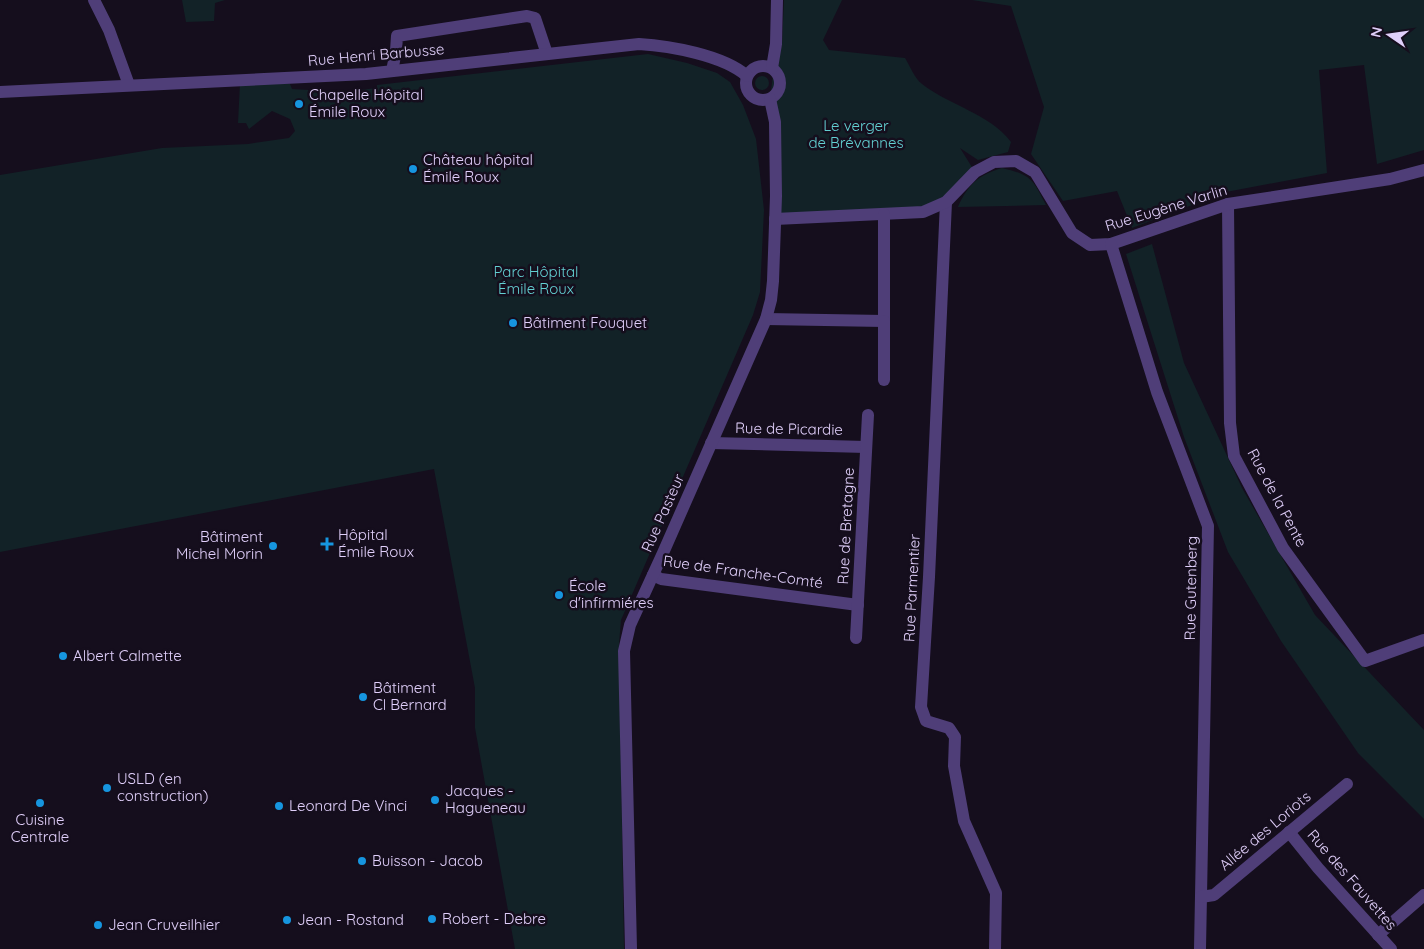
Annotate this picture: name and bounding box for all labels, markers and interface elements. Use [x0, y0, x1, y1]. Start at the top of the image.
north arrow [1364, 10, 1414, 60]
text: N [1366, 25, 1386, 39]
street label: Rue Henri Barbusse [307, 39, 445, 70]
place label: Chapelle Hôpital Émile Roux [309, 85, 423, 121]
marker: Chapelle Hôpital Émile Roux [293, 98, 305, 110]
park label: Le verger de Brévannes [808, 116, 904, 152]
place label: Château hôpital Émile Roux [423, 150, 533, 186]
marker: Château hôpital Émile Roux [407, 163, 419, 175]
street label: Rue Eugène Varlin [1103, 180, 1229, 235]
park label: Parc Hôpital Émile Roux [493, 262, 579, 298]
place label: Bâtiment Fouquet [523, 313, 647, 332]
marker: Bâtiment Fouquet [507, 317, 519, 329]
street label: Rue de Picardie [735, 418, 843, 439]
street label: Rue de la Pente [1244, 445, 1311, 550]
street label: Rue de Bretagne [833, 467, 858, 585]
street label: Rue Pasteur [637, 470, 688, 555]
place label: Hôpital Émile Roux [338, 525, 414, 561]
place label: Bâtiment Michel Morin [176, 527, 263, 563]
street label: Rue Parmentier [899, 533, 924, 642]
street label: Rue Gutenberg [1180, 536, 1201, 640]
marker: Hôpital Émile Roux [320, 537, 334, 551]
marker: Bâtiment Michel Morin [267, 540, 279, 552]
street label: Rue de Franche-Comté [662, 551, 824, 592]
place label: École d'infirmiéres [569, 576, 654, 612]
marker: École d'infirmiéres [553, 589, 565, 601]
place label: Albert Calmette [73, 646, 182, 665]
marker: Albert Calmette [57, 650, 69, 662]
place label: Bâtiment Cl Bernard [373, 678, 447, 714]
marker: Bâtiment Cl Bernard [357, 691, 369, 703]
place label: USLD (en construction) [117, 769, 208, 805]
place label: Jacques - Hagueneau [445, 781, 526, 817]
marker: USLD (en construction) [101, 782, 113, 794]
street label: Allée des Loriots [1215, 787, 1314, 874]
marker: Jacques - Hagueneau [429, 794, 441, 806]
place label: Leonard De Vinci [289, 796, 407, 815]
marker: Cuisine Centrale [34, 797, 46, 809]
marker: Leonard De Vinci [273, 800, 285, 812]
place label: Cuisine Centrale [11, 810, 69, 846]
street label: Rue des Fauvettes [1303, 825, 1401, 934]
place label: Buisson - Jacob [372, 851, 483, 870]
marker: Buisson - Jacob [356, 855, 368, 867]
place label: Robert - Debre [442, 909, 546, 928]
place label: Jean - Rostand [297, 910, 404, 929]
marker: Robert - Debre [426, 913, 438, 925]
marker: Jean - Rostand [281, 914, 293, 926]
place label: Jean Cruveilhier [108, 915, 220, 934]
marker: Jean Cruveilhier [92, 919, 104, 931]

